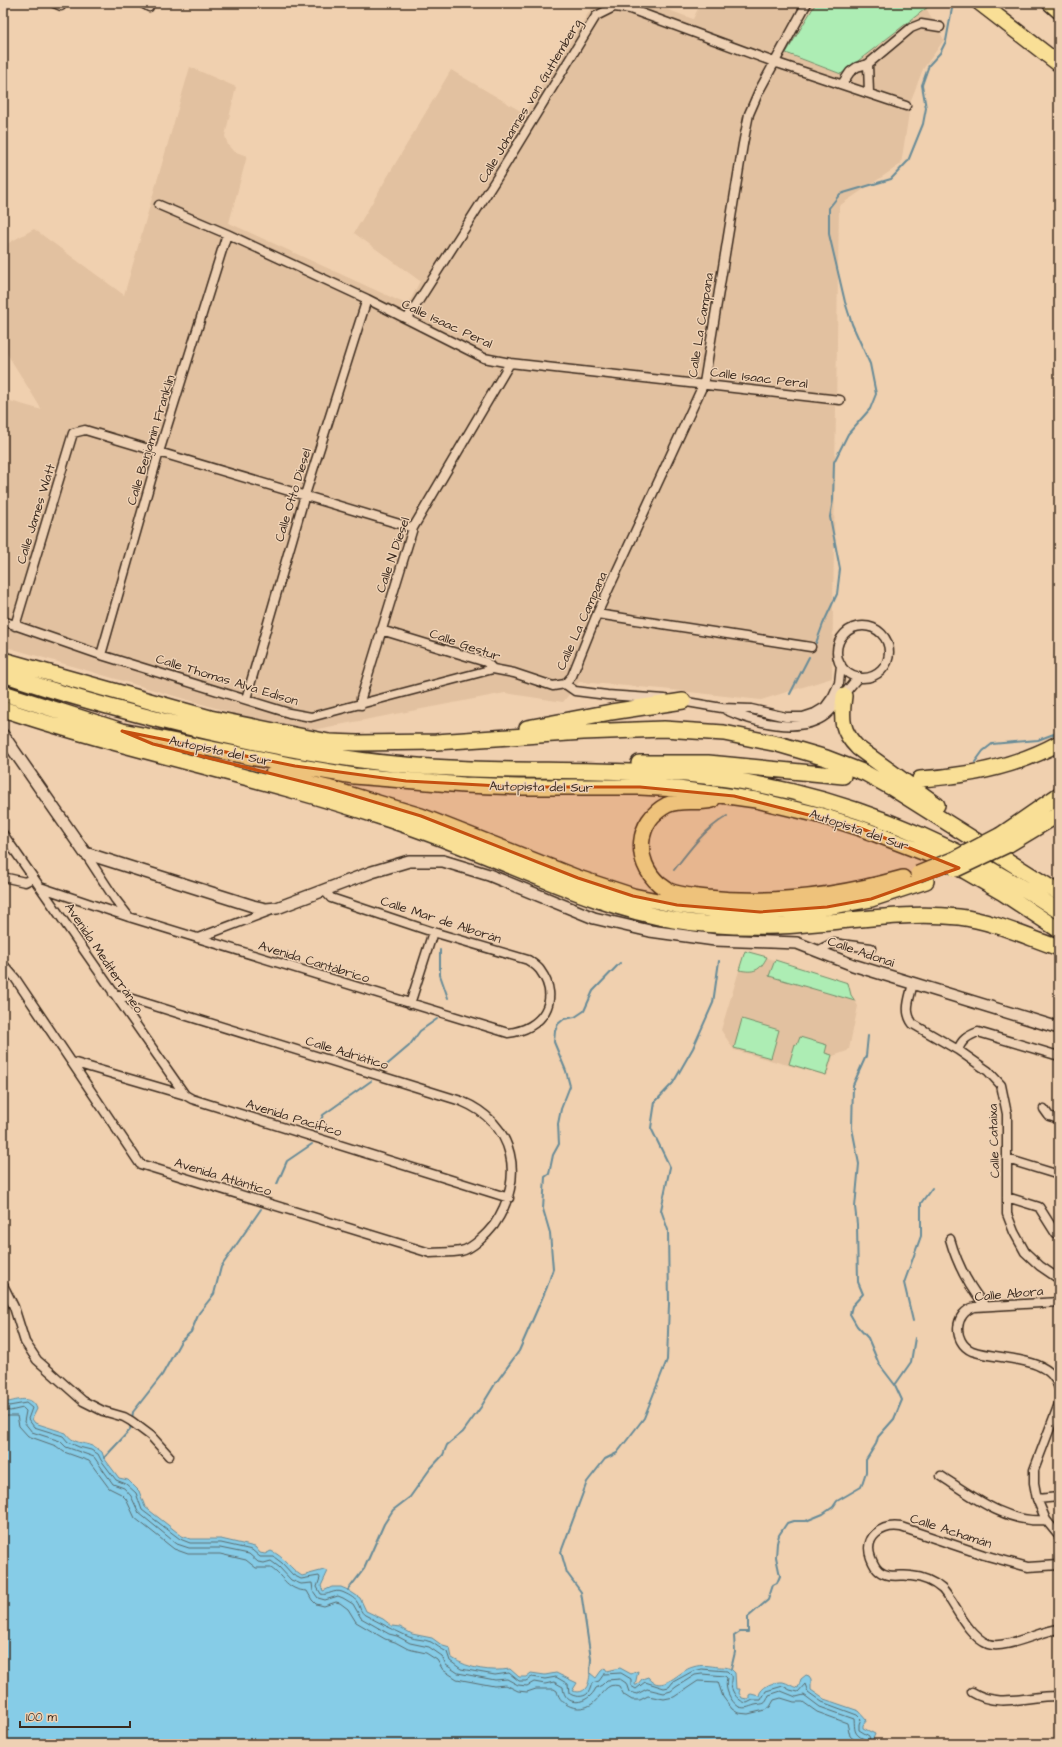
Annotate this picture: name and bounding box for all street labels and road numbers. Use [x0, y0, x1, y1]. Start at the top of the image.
street label: Calle Johannes von Guttemberg [474, 15, 587, 187]
street label: Calle La Campana [684, 271, 718, 379]
street label: Calle Isaac Peral [399, 295, 495, 353]
street label: Calle Isaac Peral [709, 363, 809, 393]
street label: Calle Benjamin Franklin [123, 372, 180, 507]
street label: Calle Otto Diesel [270, 446, 316, 544]
street label: Calle James Watt [12, 461, 60, 566]
street label: Calle N Diesel [372, 515, 414, 595]
street label: Calle La Campana [552, 569, 612, 673]
street label: Calle Gestur [427, 624, 503, 666]
street label: Calle Thomas Alva Edison [154, 650, 301, 710]
street label: Autopista del Sur [168, 731, 272, 771]
street label: Autopista del Sur [489, 777, 593, 797]
street label: Autopista del Sur [807, 805, 911, 855]
street label: Calle Mar de Alborán [378, 892, 504, 948]
street label: Avenida Mediterráneo [60, 899, 148, 1017]
street label: Calle Adonai [825, 932, 897, 972]
street label: Avenida Cantábrico [256, 937, 372, 988]
street label: Calle Adriático [303, 1032, 391, 1074]
street label: Avenida Pacífico [244, 1095, 345, 1141]
street label: Calle Cataixa [984, 1103, 1004, 1179]
street label: Avenida Atlántico [172, 1154, 274, 1201]
street label: Calle Abora [974, 1282, 1044, 1306]
street label: Calle Achamán [908, 1509, 995, 1553]

